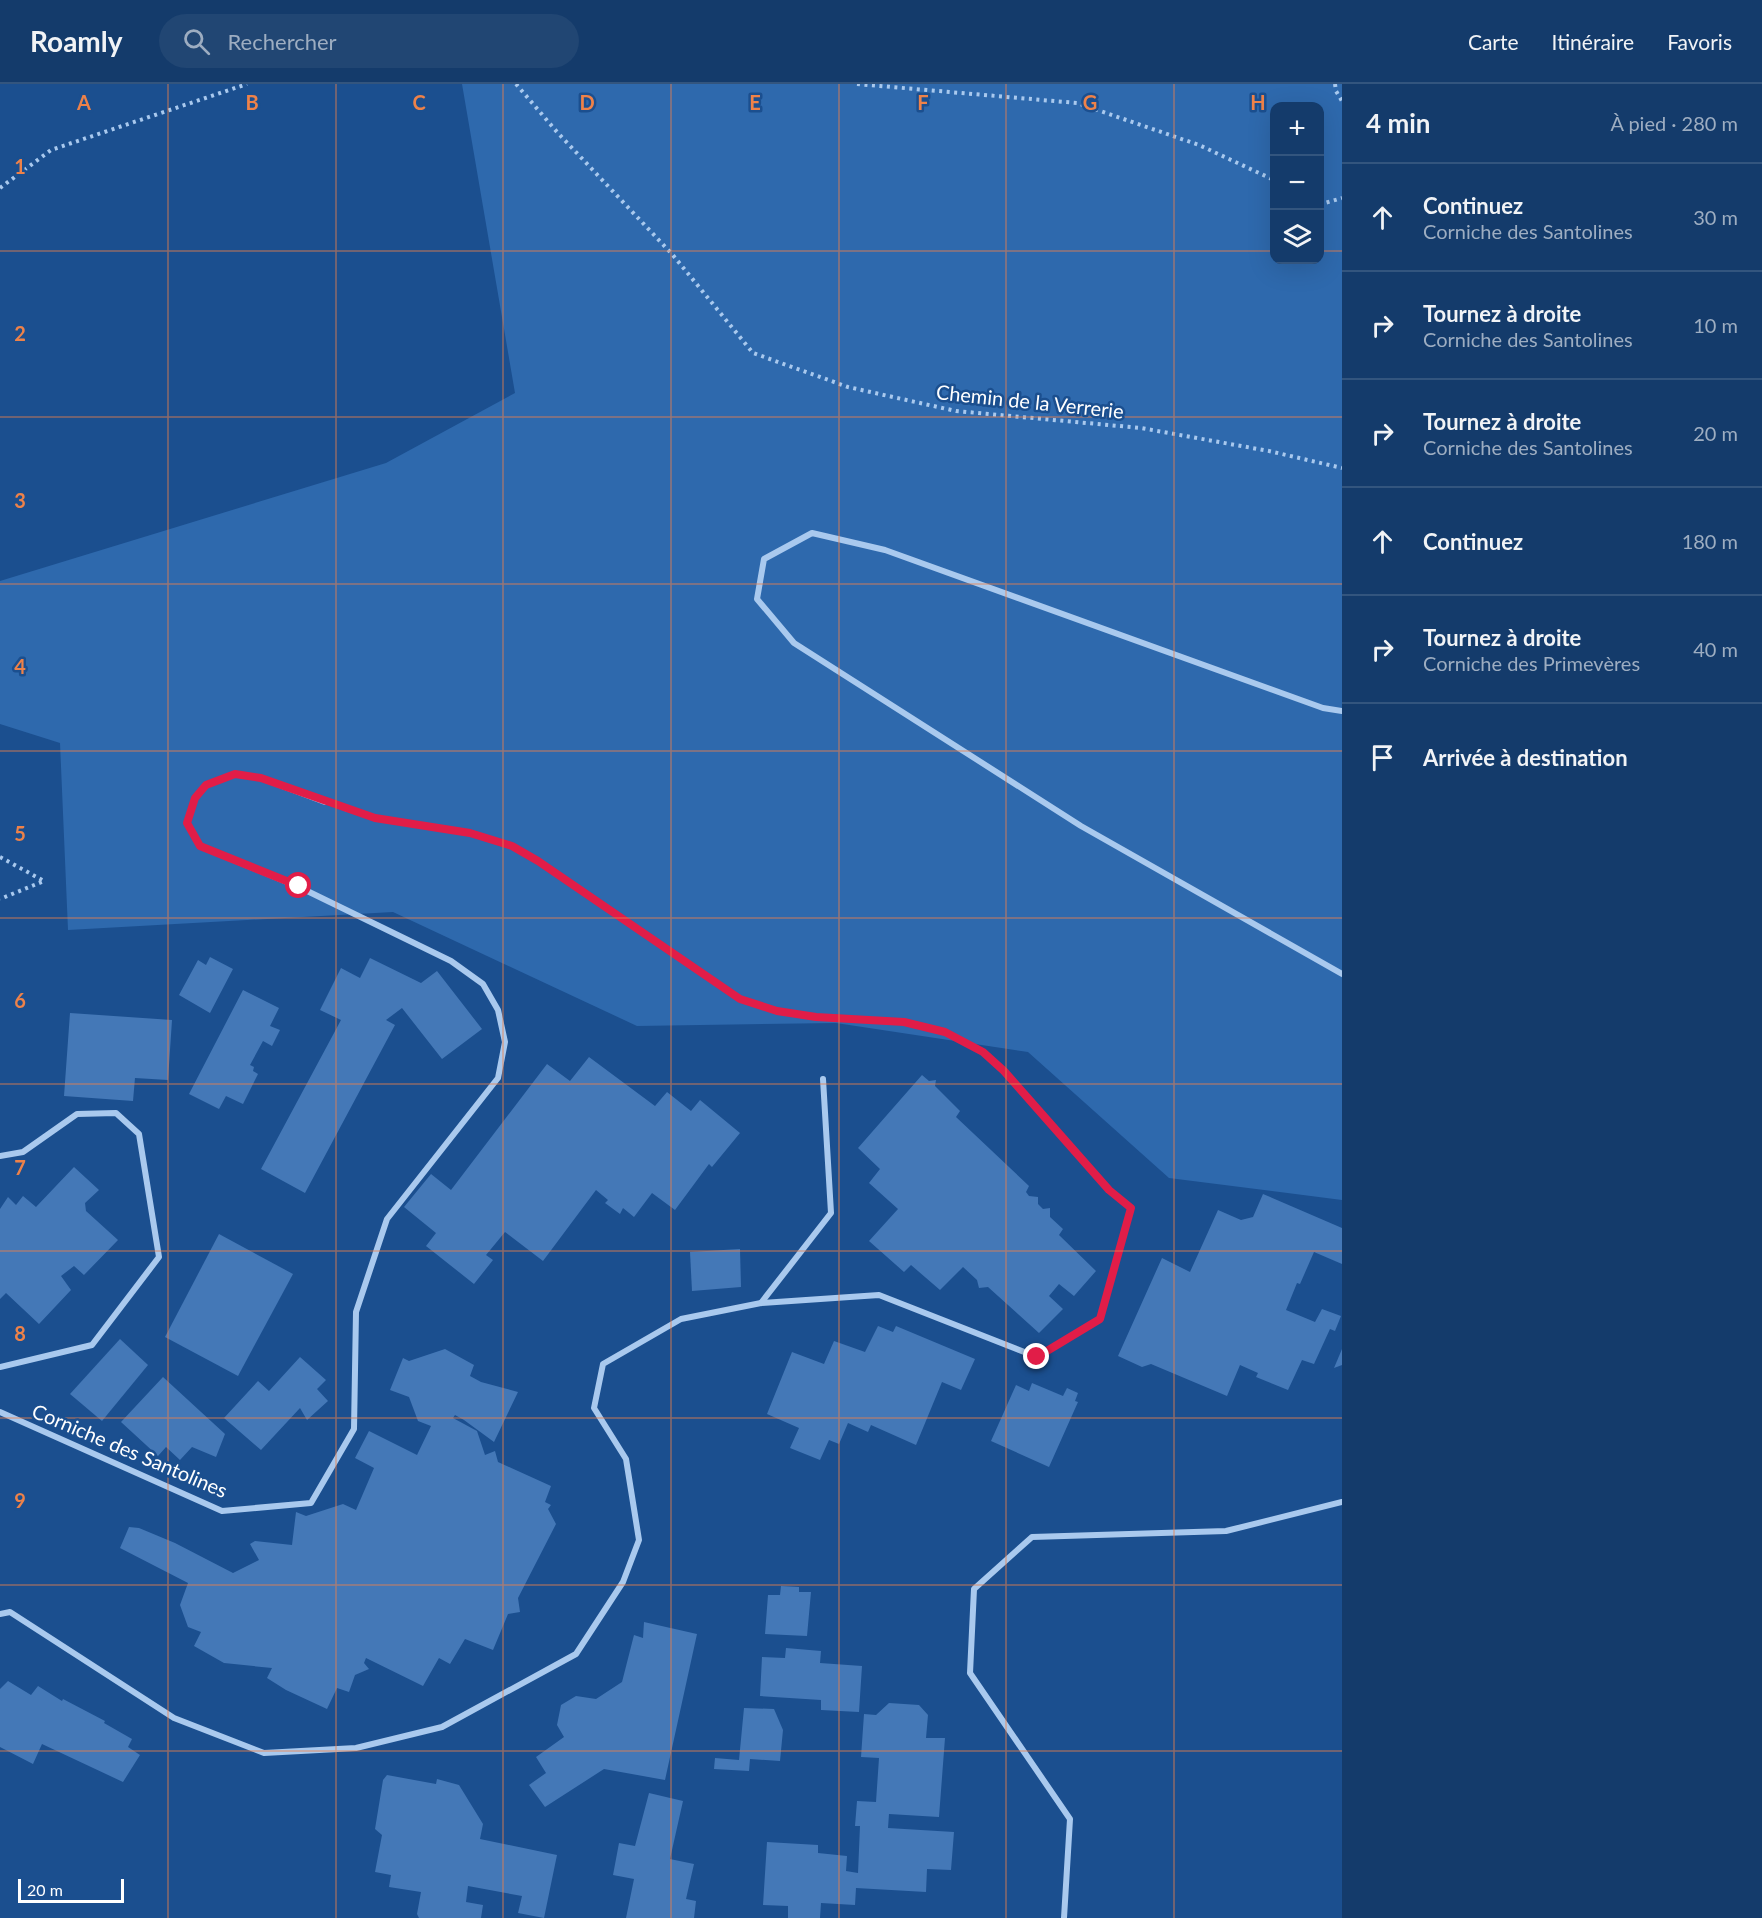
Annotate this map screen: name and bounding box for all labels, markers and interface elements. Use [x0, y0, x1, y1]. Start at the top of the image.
search box [159, 14, 579, 68]
text: Roamly [30, 24, 123, 58]
icon: search [180, 25, 213, 58]
text: Rechercher [228, 28, 337, 55]
text: Carte [1468, 29, 1519, 54]
text: Itinéraire [1552, 29, 1634, 54]
text: Favoris [1667, 29, 1732, 54]
text: A [76, 90, 91, 114]
text: B [245, 90, 259, 114]
text: C [412, 90, 426, 114]
text: D [579, 90, 595, 114]
text: E [749, 90, 761, 114]
text: F [917, 90, 929, 114]
text: G [1083, 90, 1097, 114]
text: H [1250, 90, 1266, 114]
map controls [1270, 102, 1324, 264]
button: + [1270, 102, 1324, 156]
text: 4 min [1366, 107, 1430, 139]
text: À pied · 280 m [1610, 111, 1738, 135]
text: 1 [14, 154, 26, 178]
button: − [1270, 156, 1324, 210]
text: Continuez [1423, 192, 1523, 219]
icon: ahead [1366, 201, 1399, 234]
text: 30 m [1693, 205, 1738, 229]
button: layers [1270, 210, 1324, 264]
text: Corniche des Santolines [1423, 219, 1633, 243]
text: Tournez à droite [1423, 300, 1581, 327]
icon: right [1366, 309, 1399, 342]
text: 10 m [1693, 313, 1738, 337]
text: 2 [14, 321, 26, 345]
text: Corniche des Santolines [1423, 327, 1633, 351]
street label: Chemin de la Verrerie [935, 379, 1125, 423]
text: Tournez à droite [1423, 408, 1581, 435]
icon: right [1366, 417, 1399, 450]
text: 20 m [1693, 421, 1738, 445]
text: Corniche des Santolines [1423, 435, 1633, 459]
text: 3 [14, 488, 26, 512]
icon: ahead [1366, 525, 1399, 558]
text: Continuez [1423, 528, 1523, 555]
text: 180 m [1682, 529, 1738, 553]
text: Tournez à droite [1423, 624, 1581, 651]
icon: right [1366, 633, 1399, 666]
text: 40 m [1693, 637, 1738, 661]
text: Corniche des Primevères [1423, 651, 1640, 675]
text: 4 [14, 654, 26, 678]
icon: arrive [1366, 741, 1399, 774]
text: Arrivée à destination [1423, 744, 1628, 771]
text: 5 [14, 821, 26, 845]
route start [285, 872, 311, 898]
text: 6 [14, 988, 26, 1012]
text: 7 [14, 1155, 26, 1179]
text: 8 [14, 1321, 26, 1345]
route end [1023, 1343, 1049, 1369]
street label: Corniche des Santolines [29, 1398, 231, 1502]
text: 9 [14, 1488, 26, 1512]
scale bar [18, 1876, 124, 1904]
text: 20 m [27, 1880, 63, 1899]

